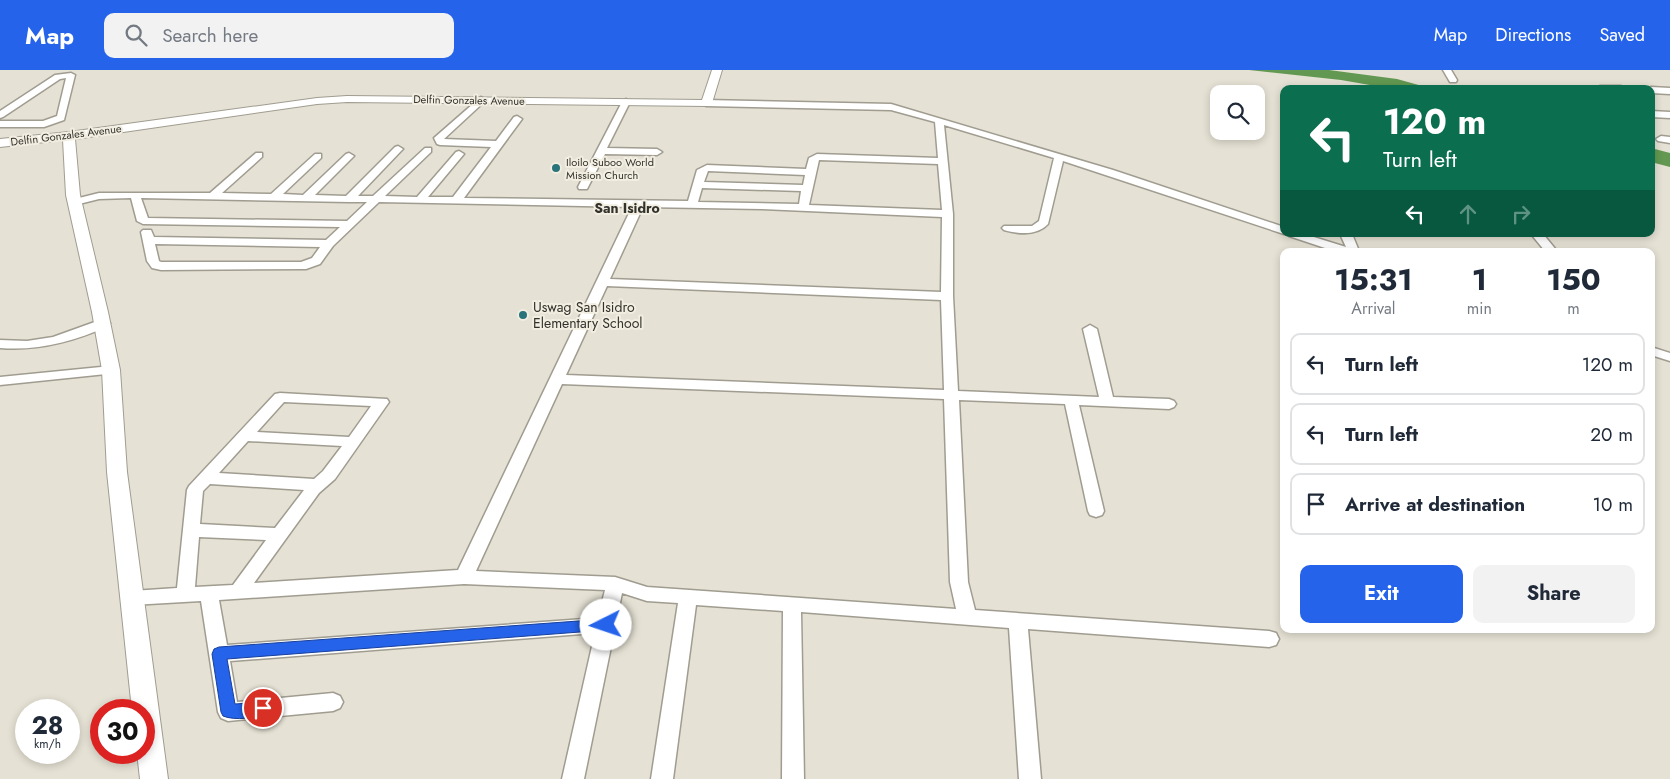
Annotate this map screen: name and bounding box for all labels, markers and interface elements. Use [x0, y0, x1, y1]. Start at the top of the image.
search box [104, 13, 454, 58]
text: Map [25, 18, 74, 53]
icon: search [122, 21, 150, 49]
text: Search here [162, 22, 258, 49]
text: Map [1434, 22, 1467, 48]
text: Directions [1495, 22, 1571, 48]
text: Saved [1599, 22, 1645, 48]
map controls [1210, 85, 1265, 140]
button: search [1210, 85, 1265, 140]
street label: Delfin Gonzales Avenue [413, 91, 525, 109]
text: 120 m [1383, 97, 1486, 147]
icon: left [1300, 105, 1365, 170]
street label: Delfin Gonzales Avenue [10, 120, 123, 150]
text: Turn left [1383, 143, 1457, 175]
place label: Iloilo Suboo World Mission Church [566, 154, 654, 183]
marker: Iloilo Suboo World Mission Church [550, 162, 562, 174]
district label: San Isidro [594, 198, 660, 218]
icon: left [1401, 200, 1429, 228]
icon: ahead [1454, 200, 1482, 228]
icon: right [1507, 200, 1535, 228]
text: 15:31 [1334, 258, 1413, 301]
text: 1 [1472, 258, 1487, 301]
text: 150 [1546, 258, 1601, 301]
place label: Uswag San Isidro Elementary School [533, 297, 643, 333]
text: Arrival [1351, 297, 1395, 320]
text: min [1467, 297, 1492, 320]
text: m [1567, 297, 1580, 320]
marker: Uswag San Isidro Elementary School [517, 309, 529, 321]
icon: left [1302, 350, 1330, 378]
text: Turn left [1345, 351, 1418, 378]
text: 120 m [1582, 351, 1633, 378]
icon: left [1302, 420, 1330, 448]
text: Turn left [1345, 421, 1418, 448]
text: 20 m [1590, 421, 1633, 448]
icon: arrive [1302, 490, 1330, 518]
text: Arrive at destination [1345, 491, 1525, 518]
text: 10 m [1593, 491, 1633, 518]
button: Exit [1300, 565, 1463, 623]
button: Share [1473, 565, 1635, 623]
position arrow [579, 598, 631, 650]
pin [242, 687, 284, 729]
icon: arrive [249, 694, 277, 722]
speed limit sign: 30 [90, 699, 155, 764]
text: 28 [31, 707, 64, 743]
text: km/h [34, 735, 61, 753]

